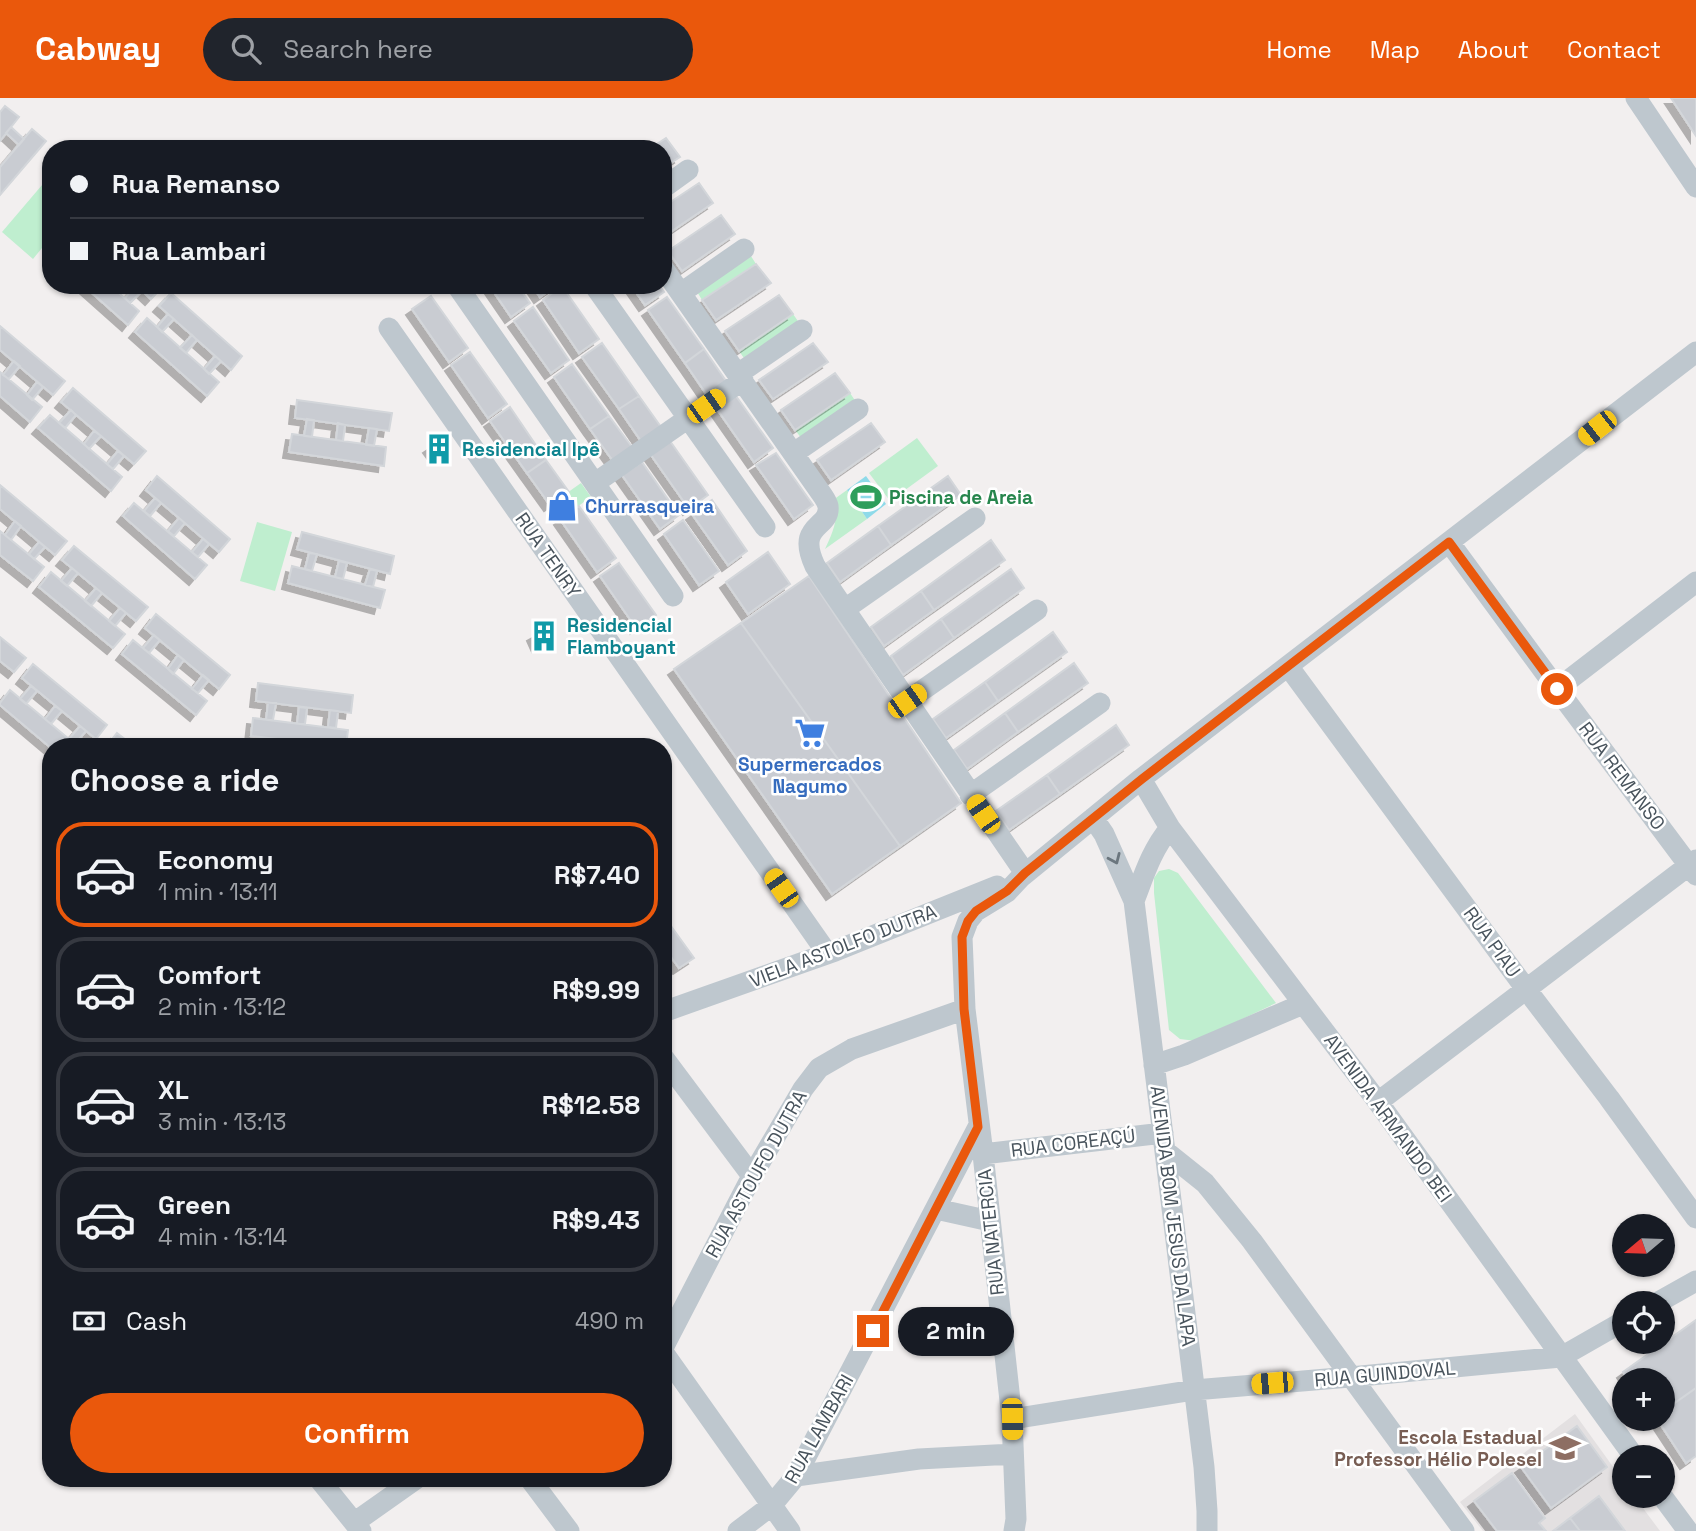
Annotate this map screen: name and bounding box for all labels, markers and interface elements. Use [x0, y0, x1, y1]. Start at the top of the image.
search box [203, 18, 693, 81]
text: Cabway [35, 28, 161, 70]
icon: search [227, 30, 265, 68]
text: Search here [283, 32, 433, 66]
text: Home [1266, 34, 1332, 65]
text: Map [1370, 34, 1420, 65]
text: About [1458, 34, 1529, 65]
text: Contact [1567, 34, 1661, 65]
text: Rua Remanso [112, 167, 280, 201]
text: Rua Lambari [112, 234, 266, 268]
car [683, 385, 730, 427]
car [1574, 407, 1621, 449]
building icon: Residencial Ipê [422, 432, 456, 466]
place label: Residencial Ipê [462, 437, 600, 462]
sports icon: Piscina de Areia [849, 480, 883, 514]
place label: Piscina de Areia [889, 485, 1033, 510]
shop icon: Churrasqueira [545, 489, 579, 523]
place label: Churrasqueira [585, 494, 714, 519]
street label: RUA TENRY [510, 508, 587, 603]
place label: Residencial Flamboyant [567, 613, 676, 660]
building icon: Residencial Flamboyant [527, 619, 561, 653]
route start [1541, 673, 1573, 705]
car [884, 680, 931, 722]
supermarket icon: Supermercados Nagumo [793, 716, 827, 750]
street label: RUA REMANSO [1573, 717, 1671, 835]
place label: Supermercados Nagumo [738, 752, 882, 799]
text: Choose a ride [70, 760, 280, 800]
car [963, 791, 1004, 837]
icon: car [74, 843, 137, 906]
text: Economy [158, 843, 274, 877]
one-way arrow [1107, 851, 1121, 864]
text: R$7.40 [554, 858, 640, 892]
car [761, 865, 802, 911]
text: 1 min · 13:11 [158, 877, 278, 907]
street label: VIELA ASTOLFO DUTRA [746, 899, 940, 993]
street label: RUA PIAU [1458, 902, 1526, 982]
icon: car [74, 958, 137, 1021]
text: Comfort [158, 958, 261, 992]
text: R$9.99 [552, 973, 640, 1007]
text: 2 min · 13:12 [158, 992, 286, 1022]
street label: AVENIDA ARMANDO BEI [1318, 1029, 1458, 1207]
icon: car [74, 1073, 137, 1136]
text: XL [158, 1073, 189, 1107]
street label: AVENIDA BOM JESUS DA LAPA [1145, 1084, 1201, 1348]
street label: RUA ASTOUFO DUTRA [700, 1086, 812, 1262]
text: R$12.58 [542, 1088, 640, 1122]
text: 3 min · 13:13 [158, 1107, 286, 1137]
street label: RUA COREAÇÚ [1009, 1123, 1137, 1163]
street label: RUA NATERCIA [972, 1168, 1010, 1296]
icon: car [74, 1188, 137, 1251]
text: Green [158, 1188, 231, 1222]
text: R$9.43 [552, 1203, 640, 1237]
north arrow [1612, 1214, 1675, 1278]
map controls [1612, 1214, 1675, 1508]
text: 4 min · 13:14 [158, 1222, 287, 1252]
button: locate [1612, 1291, 1675, 1354]
icon: cash [70, 1302, 108, 1340]
text: Cash [126, 1304, 187, 1338]
text: 490 m [575, 1306, 644, 1336]
callout: 2 min [898, 1306, 1013, 1356]
route end [857, 1315, 889, 1347]
text: 2 min [926, 1316, 986, 1346]
street label: RUA GUINDOVAL [1313, 1355, 1457, 1393]
button: + [1612, 1368, 1675, 1431]
street label: RUA LAMBARI [779, 1370, 859, 1488]
car [1251, 1371, 1294, 1395]
button: Confirm [70, 1393, 644, 1473]
car [1002, 1398, 1023, 1440]
place label: Escola Estadual Professor Hélio Polesel [1334, 1425, 1542, 1472]
school or university icon: Escola Estadual Professor Hélio Polesel [1548, 1431, 1582, 1465]
button: − [1612, 1445, 1675, 1508]

